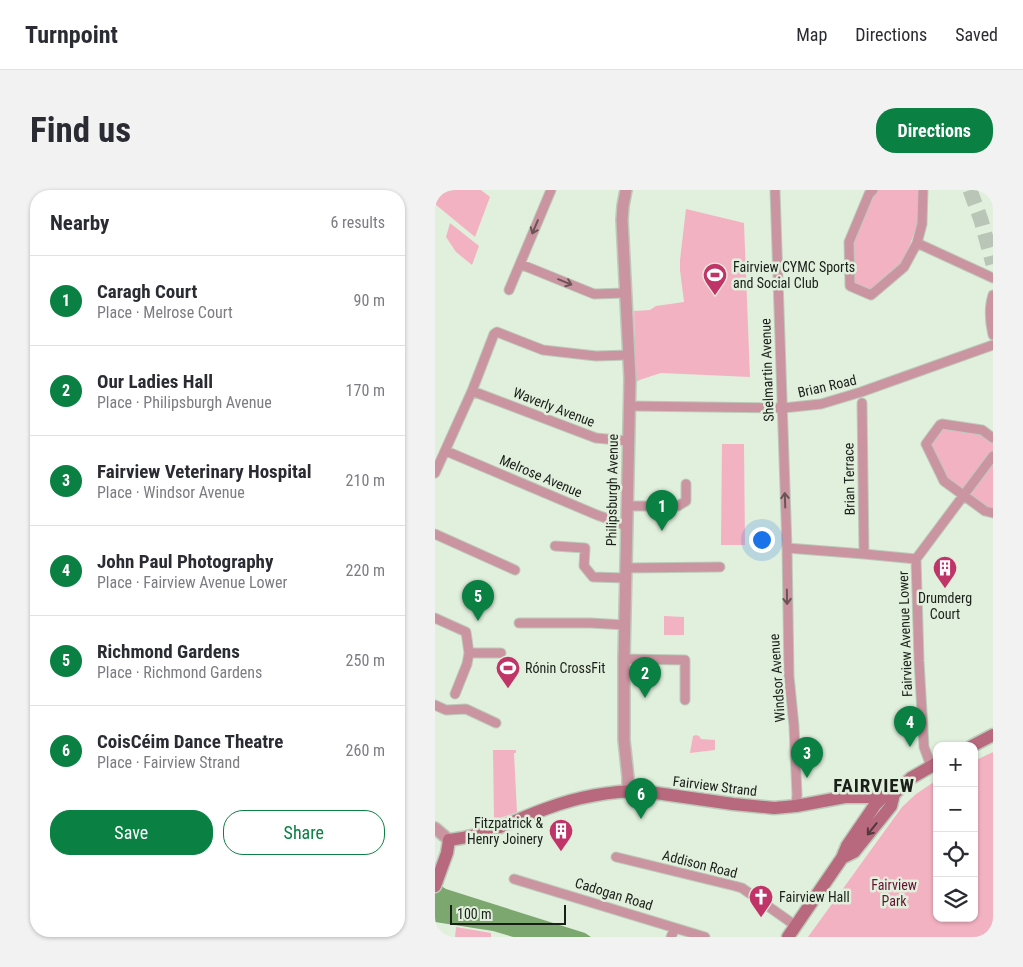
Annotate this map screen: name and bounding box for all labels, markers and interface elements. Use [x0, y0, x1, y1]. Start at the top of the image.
text: Turnpoint [25, 21, 118, 49]
text: Map [796, 24, 827, 45]
text: Directions [855, 24, 927, 45]
text: Saved [955, 24, 998, 45]
button: Directions [876, 108, 993, 153]
text: Find us [30, 110, 131, 151]
text: Nearby [50, 211, 109, 235]
text: 6 results [330, 213, 385, 232]
one-way arrow [530, 219, 540, 234]
place label: Fairview CYMC Sports and Social Club [733, 259, 855, 291]
sports icon: Fairview CYMC Sports and Social Club [702, 262, 728, 296]
one-way arrow [557, 278, 572, 287]
text: Caragh Court [97, 280, 197, 303]
text: 1 [62, 291, 70, 310]
text: 90 m [353, 291, 385, 310]
text: Place · Melrose Court [97, 303, 233, 322]
street label: Shelmartin Avenue [757, 318, 777, 422]
text: Our Ladies Hall [97, 370, 213, 393]
street label: Brian Road [796, 371, 858, 401]
text: 2 [62, 381, 70, 400]
text: 170 m [346, 381, 385, 400]
street label: Waverly Avenue [511, 384, 598, 430]
text: Place · Philipsburgh Avenue [97, 393, 272, 412]
street label: Philipsburgh Avenue [603, 433, 621, 546]
street label: Brian Terrace [840, 442, 858, 515]
street label: Melrose Avenue [497, 451, 585, 501]
text: Fairview Veterinary Hospital [97, 460, 312, 483]
text: 3 [62, 471, 70, 490]
text: 210 m [346, 471, 385, 490]
text: Place · Windsor Avenue [97, 483, 245, 502]
pin: 1 [646, 490, 678, 531]
one-way arrow [781, 492, 790, 508]
your location [749, 527, 775, 553]
text: John Paul Photography [97, 550, 273, 573]
building icon: Drumderg Court [932, 555, 958, 589]
text: 4 [62, 561, 70, 580]
text: 220 m [346, 561, 385, 580]
street label: Fairview Avenue Lower [895, 571, 915, 697]
text: Place · Fairview Avenue Lower [97, 573, 287, 592]
pin: 5 [462, 580, 494, 621]
one-way arrow [783, 589, 792, 605]
place label: Drumderg Court [918, 590, 972, 622]
street label: Windsor Avenue [766, 633, 788, 723]
text: Richmond Gardens [97, 640, 240, 663]
text: 5 [62, 651, 70, 670]
text: 250 m [346, 651, 385, 670]
sports icon: Rónin CrossFit [495, 655, 521, 689]
pin: 2 [629, 657, 661, 698]
place label: Rónin CrossFit [525, 660, 605, 676]
text: Place · Richmond Gardens [97, 663, 262, 682]
pin: 4 [894, 706, 926, 747]
text: CoisCéim Dance Theatre [97, 730, 283, 753]
pin: 3 [791, 737, 823, 778]
text: 6 [62, 741, 70, 760]
text: 260 m [346, 741, 385, 760]
map controls [933, 742, 978, 922]
button: + [933, 742, 978, 787]
text: Place · Fairview Strand [97, 753, 240, 772]
street label: Fairview Strand [672, 773, 758, 799]
district label: FAIRVIEW [833, 774, 915, 797]
pin: 6 [625, 778, 657, 819]
button: − [933, 787, 978, 832]
button: Save [50, 810, 213, 855]
button: Share [223, 810, 385, 855]
place label: Fitzpatrick & Henry Joinery [467, 815, 543, 847]
building icon: Fitzpatrick & Henry Joinery [548, 818, 574, 852]
one-way arrow [866, 822, 877, 835]
button: locate [933, 832, 978, 877]
street label: Addison Road [661, 847, 739, 881]
street label: Cadogan Road [573, 875, 655, 913]
park label: Fairview Park [871, 877, 917, 909]
button: layers [933, 877, 978, 922]
church icon: Fairview Hall [748, 884, 774, 918]
place label: Fairview Hall [779, 889, 850, 905]
scale bar [450, 902, 566, 925]
text: 100 m [457, 906, 492, 922]

